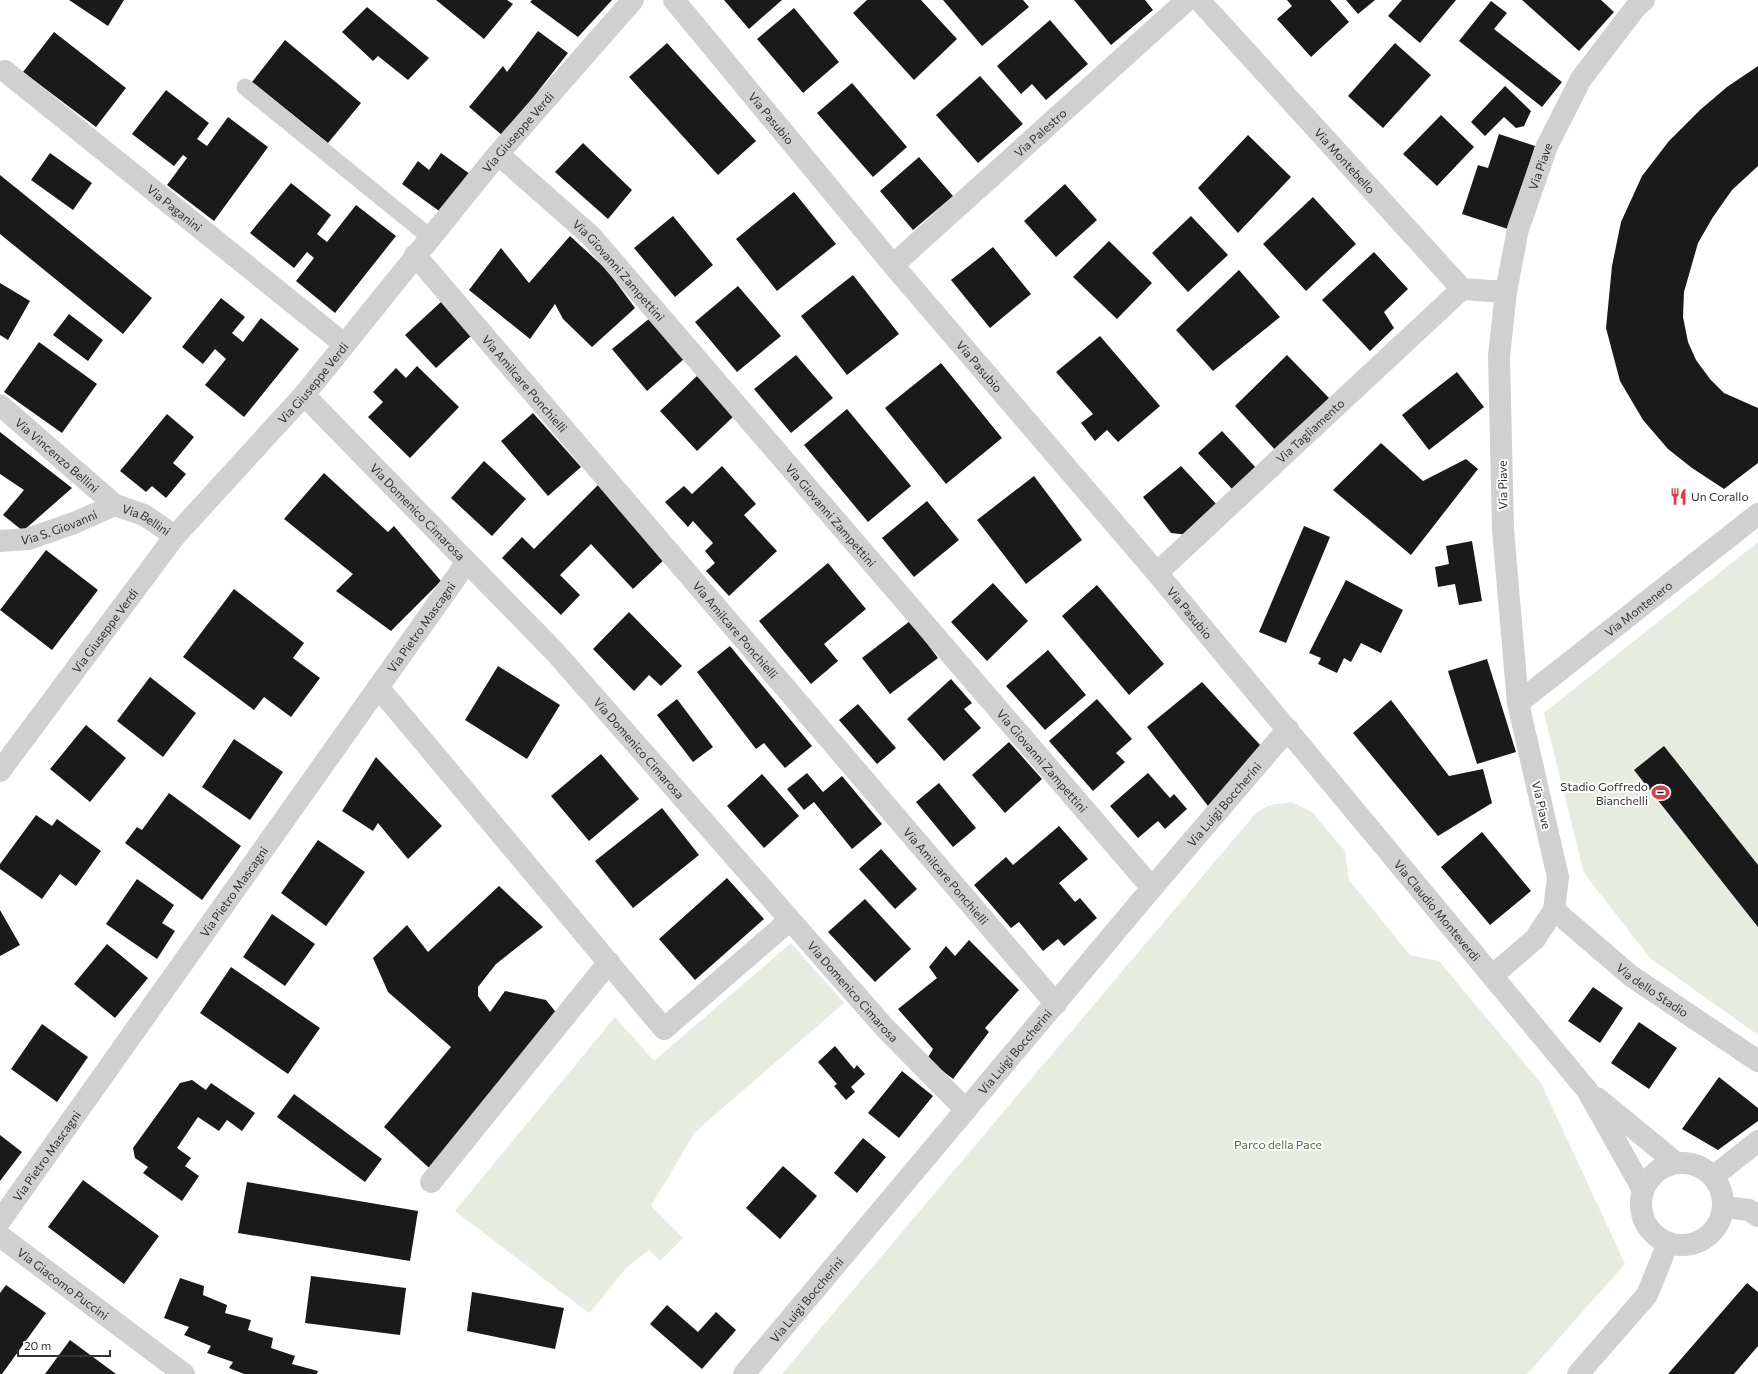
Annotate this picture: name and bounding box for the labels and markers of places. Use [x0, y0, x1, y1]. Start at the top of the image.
restaurant icon: Un Corallo [1668, 486, 1688, 506]
place label: Un Corallo [1691, 489, 1749, 503]
place label: Stadio Goffredo Bianchelli [1560, 779, 1648, 807]
sports icon: Stadio Goffredo Bianchelli [1651, 783, 1671, 803]

